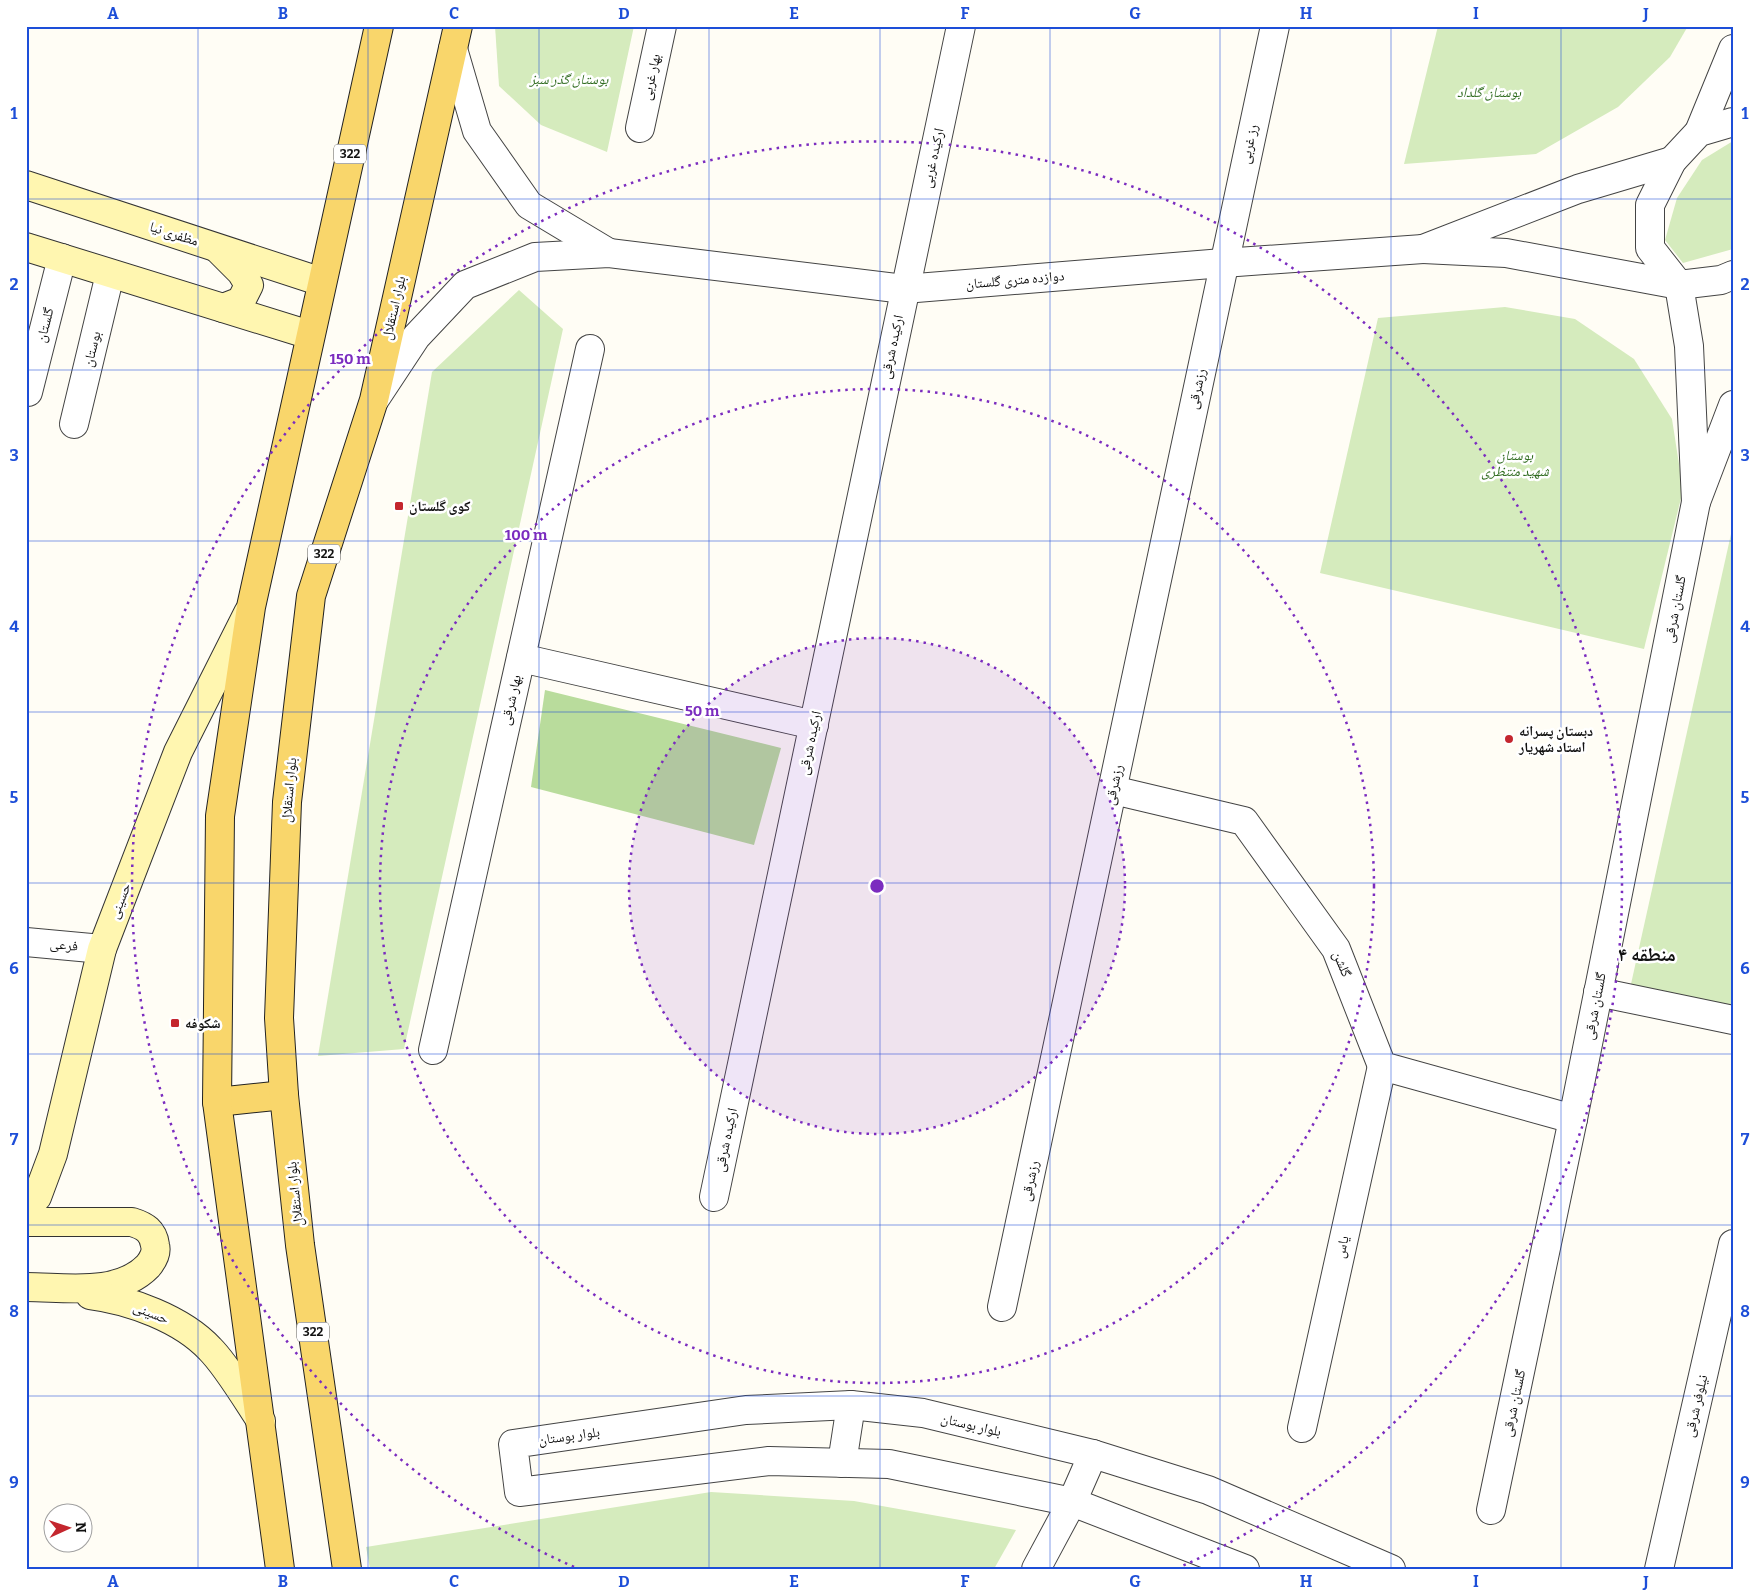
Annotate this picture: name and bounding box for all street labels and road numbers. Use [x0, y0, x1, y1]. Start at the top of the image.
street label: بهار غربی [638, 52, 664, 102]
street label: رز غربی [1237, 123, 1261, 165]
street label: ارکیده غربی [918, 126, 948, 190]
road number: 322 [334, 144, 366, 164]
street label: مظفری نیا [148, 218, 200, 250]
street label: دوازده متری گلستان [965, 267, 1065, 293]
street label: بلوار استقلال [378, 274, 410, 342]
street label: گلستان [32, 306, 58, 344]
street label: ارکیده شرقی [877, 313, 907, 381]
street label: بوستان [79, 329, 105, 369]
street label: رزشرقی [1184, 367, 1210, 411]
road number: 322 [308, 544, 340, 564]
street label: گلستان شرقی [1660, 574, 1690, 644]
street label: بهار شرقی [497, 673, 525, 727]
street label: ارکیده شرقی [795, 709, 825, 777]
street label: بلوار استقلال [278, 757, 300, 823]
street label: رزشرقی [1101, 763, 1127, 807]
street label: حسینی [105, 881, 135, 921]
street label: فرعی [49, 935, 79, 955]
street label: گلشن [1329, 948, 1355, 980]
street label: گلستان شرقی [1580, 971, 1610, 1041]
street label: ارکیده شرقی [711, 1106, 741, 1174]
street label: رزشرقی [1017, 1159, 1043, 1203]
street label: بلوار استقلال [283, 1161, 307, 1227]
street label: یاس [1331, 1234, 1353, 1260]
street label: حسینی [131, 1298, 171, 1328]
road number: 322 [297, 1322, 329, 1341]
street label: گلستان شرقی [1499, 1368, 1529, 1438]
street label: نیلوفر شرقی [1681, 1373, 1711, 1439]
street label: بلوار بوستان [939, 1410, 1003, 1440]
street label: بلوار بوستان [537, 1423, 601, 1449]

